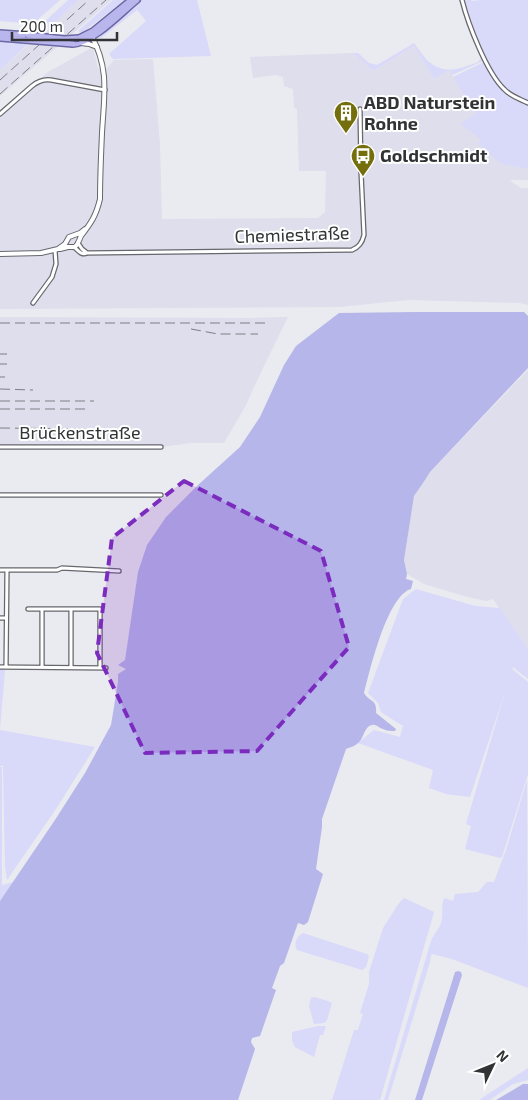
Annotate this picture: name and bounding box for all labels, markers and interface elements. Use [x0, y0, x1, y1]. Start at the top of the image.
scale bar [12, 10, 118, 42]
text: 200 m [20, 17, 63, 35]
place label: ABD Naturstein Rohne [364, 91, 495, 134]
building icon: ABD Naturstein Rohne [333, 100, 359, 134]
bus stop icon: Goldschmidt [350, 143, 376, 177]
place label: Goldschmidt [380, 144, 488, 166]
street label: Chemiestraße [234, 221, 350, 247]
street label: Brückenstraße [19, 421, 141, 443]
north arrow [468, 1040, 518, 1090]
text: N [493, 1046, 513, 1065]

